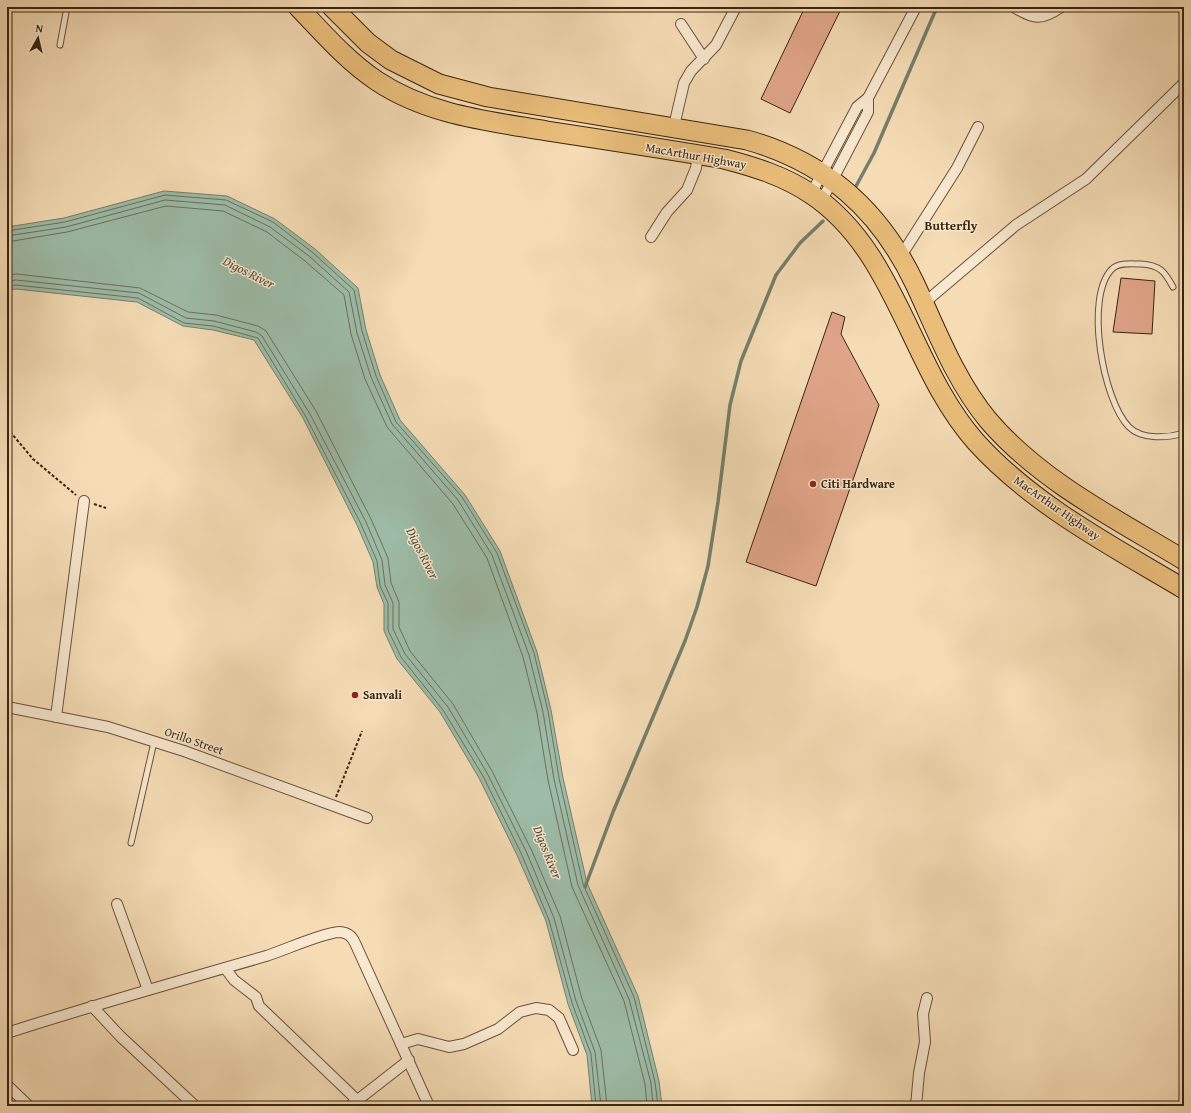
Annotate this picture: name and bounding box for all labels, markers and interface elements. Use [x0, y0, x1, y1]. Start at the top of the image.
north arrow [18, 18, 58, 58]
text: N [35, 20, 45, 37]
street label: MacArthur Highway [644, 138, 748, 173]
district label: Butterfly [925, 216, 978, 235]
water label: Digos River [219, 251, 279, 294]
street label: MacArthur Highway [1011, 471, 1104, 544]
place label: Citi Hardware [821, 475, 895, 492]
marker: Citi Hardware [808, 479, 818, 489]
water label: Digos River [401, 523, 444, 583]
place label: Sanvali [363, 686, 402, 703]
marker: Sanvali [350, 690, 360, 700]
street label: Orillo Street [162, 722, 227, 759]
water label: Digos River [528, 822, 567, 883]

